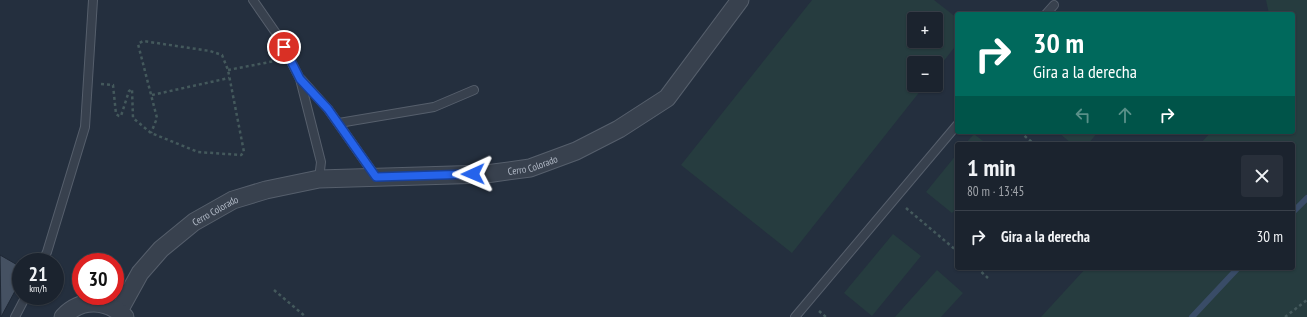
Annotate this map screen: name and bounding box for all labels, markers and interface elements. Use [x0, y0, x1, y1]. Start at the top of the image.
map controls [907, 12, 943, 92]
button: + [907, 12, 943, 48]
text: 30 m [1033, 24, 1084, 61]
icon: right [967, 28, 1019, 80]
pin [267, 30, 301, 64]
icon: arrive [273, 36, 295, 58]
button: − [907, 56, 943, 92]
text: Gira a la derecha [1033, 60, 1137, 83]
icon: left [1072, 104, 1094, 126]
icon: ahead [1114, 104, 1136, 126]
icon: right [1156, 104, 1178, 126]
street label: Cerro Colorado [507, 152, 559, 177]
text: 1 min [967, 152, 1015, 183]
position arrow [452, 153, 494, 195]
button: close [1241, 155, 1283, 197]
text: 80 m · 13:45 [967, 183, 1024, 200]
street label: Cerro Colorado [189, 192, 240, 228]
icon: right [967, 226, 989, 248]
text: Gira a la derecha [1001, 227, 1090, 246]
text: 30 m [1257, 227, 1283, 246]
speed limit sign: 30 [72, 253, 124, 305]
text: 21 [28, 261, 48, 287]
text: km/h [29, 282, 47, 295]

